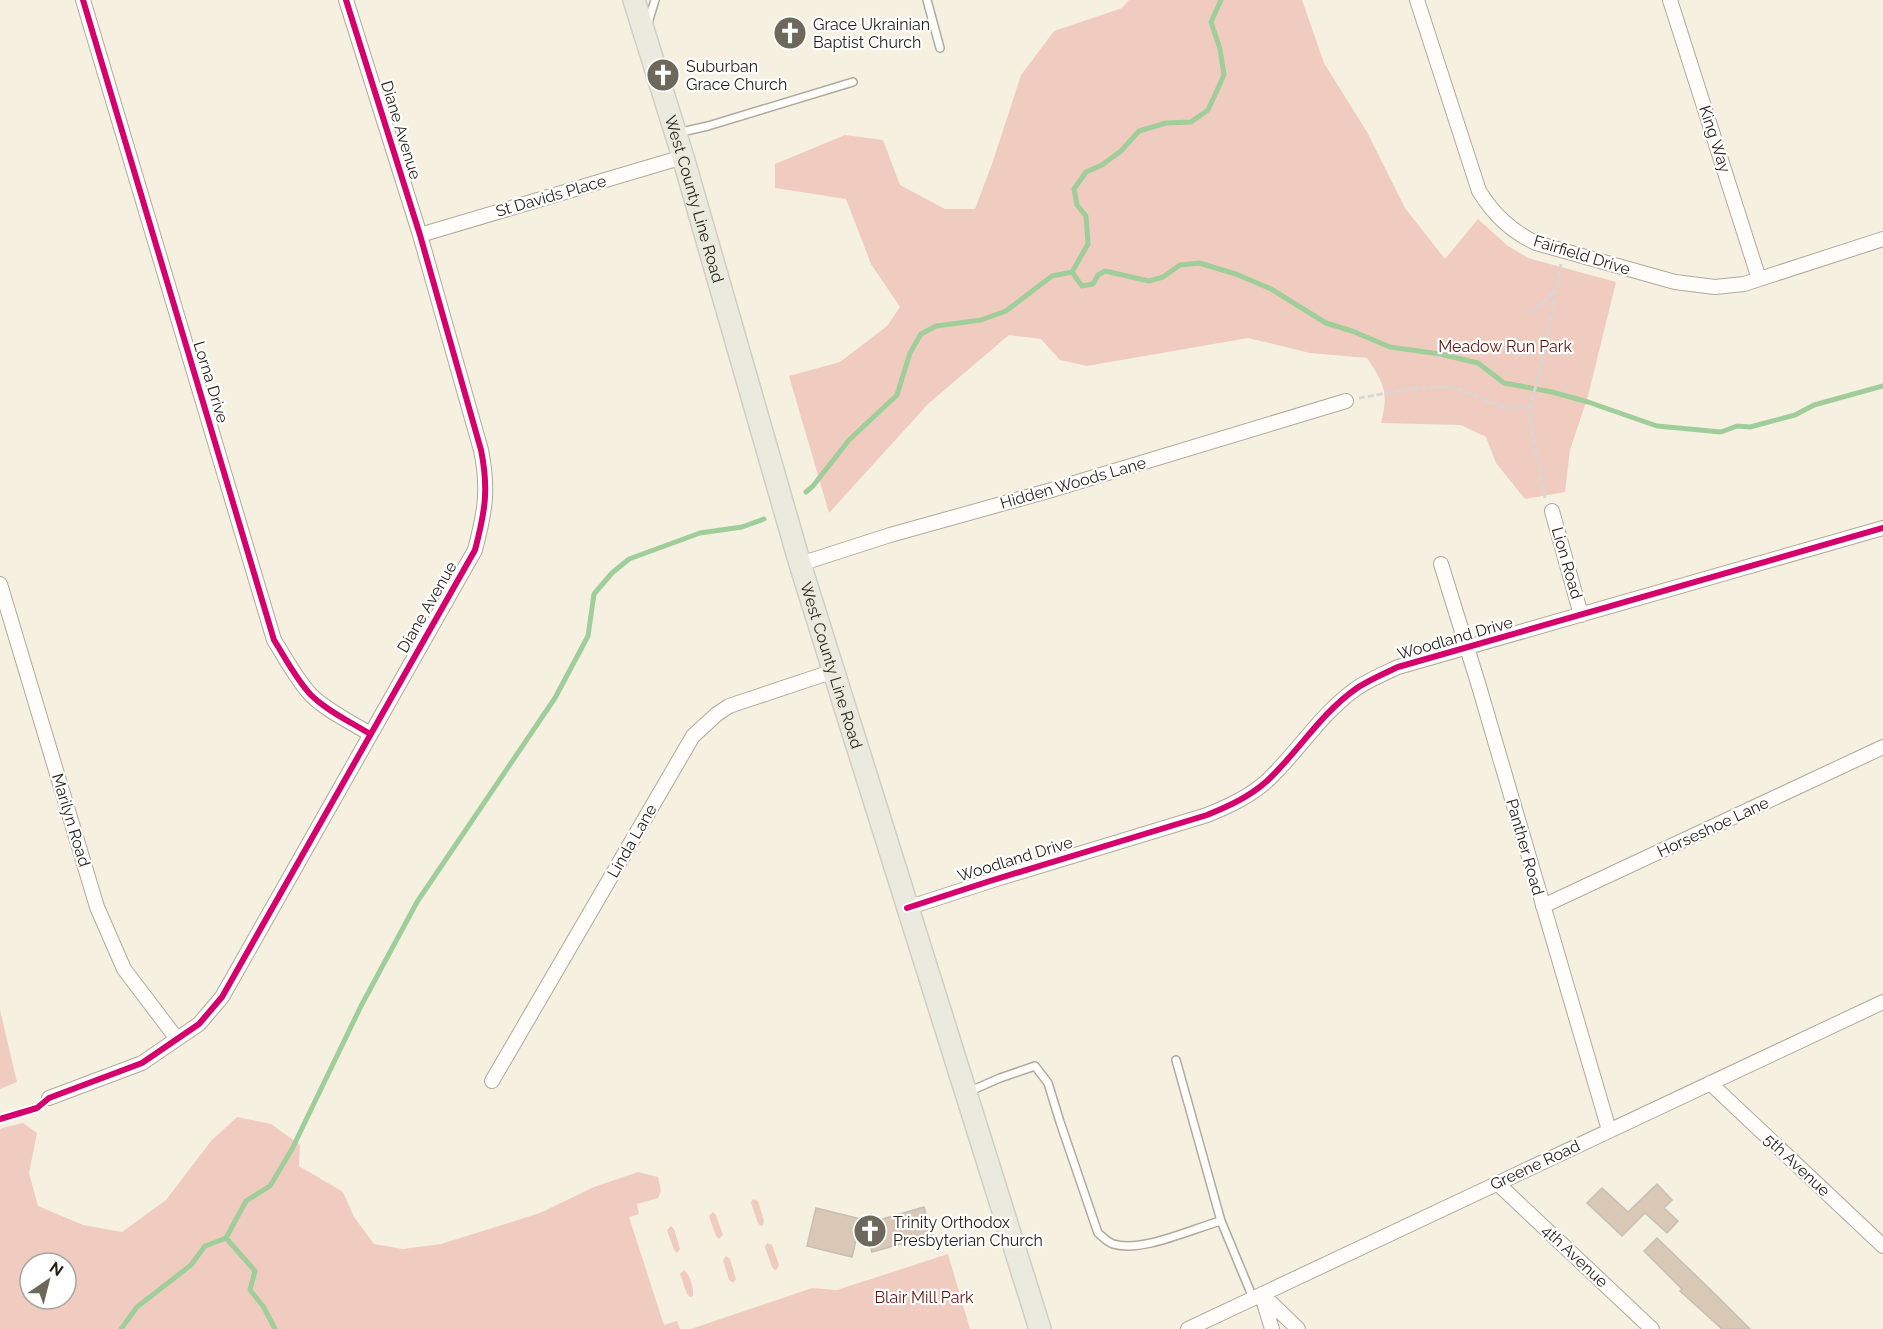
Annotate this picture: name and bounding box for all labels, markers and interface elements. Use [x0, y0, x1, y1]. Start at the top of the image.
church icon: Grace Ukrainian Baptist Church [772, 15, 808, 51]
place label: Grace Ukrainian Baptist Church [813, 15, 930, 52]
church icon: Suburban Grace Church [645, 57, 681, 93]
place label: Suburban Grace Church [686, 57, 787, 94]
street label: Diane Avenue [377, 78, 425, 182]
street label: King Way [1695, 103, 1735, 175]
street label: West County Line Road [661, 113, 728, 285]
street label: St Davids Place [494, 171, 608, 221]
street label: Fairfield Drive [1531, 231, 1633, 279]
park label: Meadow Run Park [1438, 337, 1572, 356]
street label: Lorna Drive [190, 339, 232, 425]
street label: Hidden Woods Lane [998, 453, 1148, 513]
street label: Lion Road [1548, 525, 1586, 601]
street label: Diane Avenue [393, 558, 461, 656]
street label: West County Line Road [797, 580, 867, 751]
street label: Woodland Drive [1395, 612, 1515, 664]
street label: Marilyn Road [48, 771, 94, 869]
street label: Horseshoe Lane [1654, 793, 1772, 861]
street label: Panther Road [1502, 796, 1548, 898]
street label: Linda Lane [603, 801, 661, 881]
street label: Woodland Drive [955, 832, 1075, 886]
street label: 5th Avenue [1760, 1130, 1834, 1200]
street label: Greene Road [1487, 1136, 1583, 1194]
church icon: Trinity Orthodox Presbyterian Church [852, 1213, 888, 1249]
place label: Trinity Orthodox Presbyterian Church [893, 1213, 1043, 1250]
street label: 4th Avenue [1538, 1221, 1612, 1291]
north arrow [18, 1251, 78, 1311]
text: N [46, 1258, 67, 1280]
park label: Blair Mill Park [874, 1288, 974, 1307]

